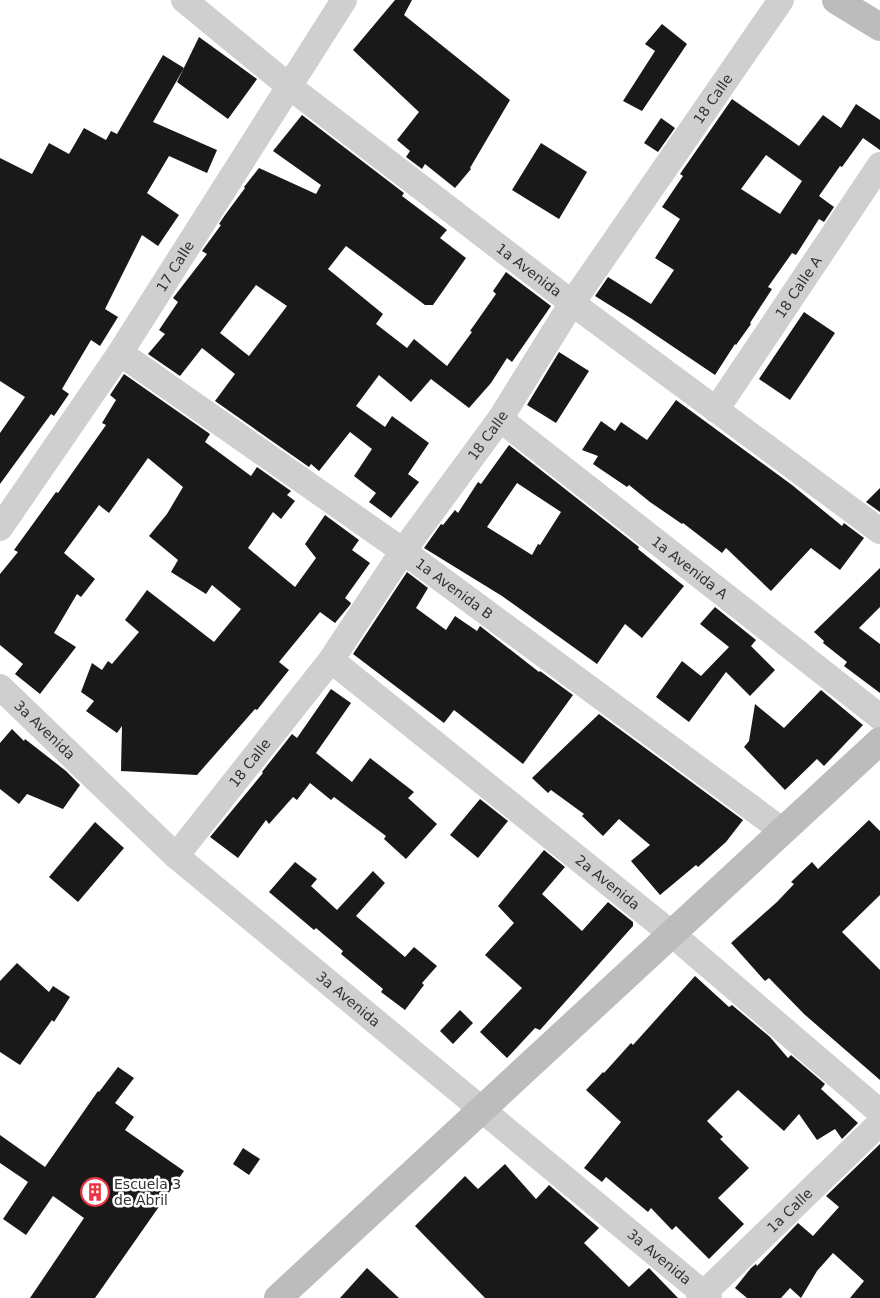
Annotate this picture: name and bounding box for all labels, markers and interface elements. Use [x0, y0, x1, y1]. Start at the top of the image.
street label: 18 Calle [690, 71, 736, 127]
street label: 17 Calle [153, 238, 197, 295]
street label: 1a Avenida [493, 240, 565, 300]
street label: 18 Calle A [772, 253, 825, 321]
street label: 18 Calle [465, 408, 511, 463]
street label: 1a Avenida A [649, 533, 731, 603]
street label: 1a Avenida B [412, 555, 496, 622]
street label: 3a Avenida [11, 697, 78, 763]
street label: 18 Calle [226, 735, 274, 790]
street label: 2a Avenida [572, 852, 643, 913]
street label: 3a Avenida [313, 968, 384, 1030]
place label: Escuela 3 de Abril [114, 1176, 181, 1208]
building icon: Escuela 3 de Abril [80, 1177, 110, 1207]
street label: 1a Calle [764, 1185, 816, 1236]
street label: 3a Avenida [624, 1226, 694, 1288]

